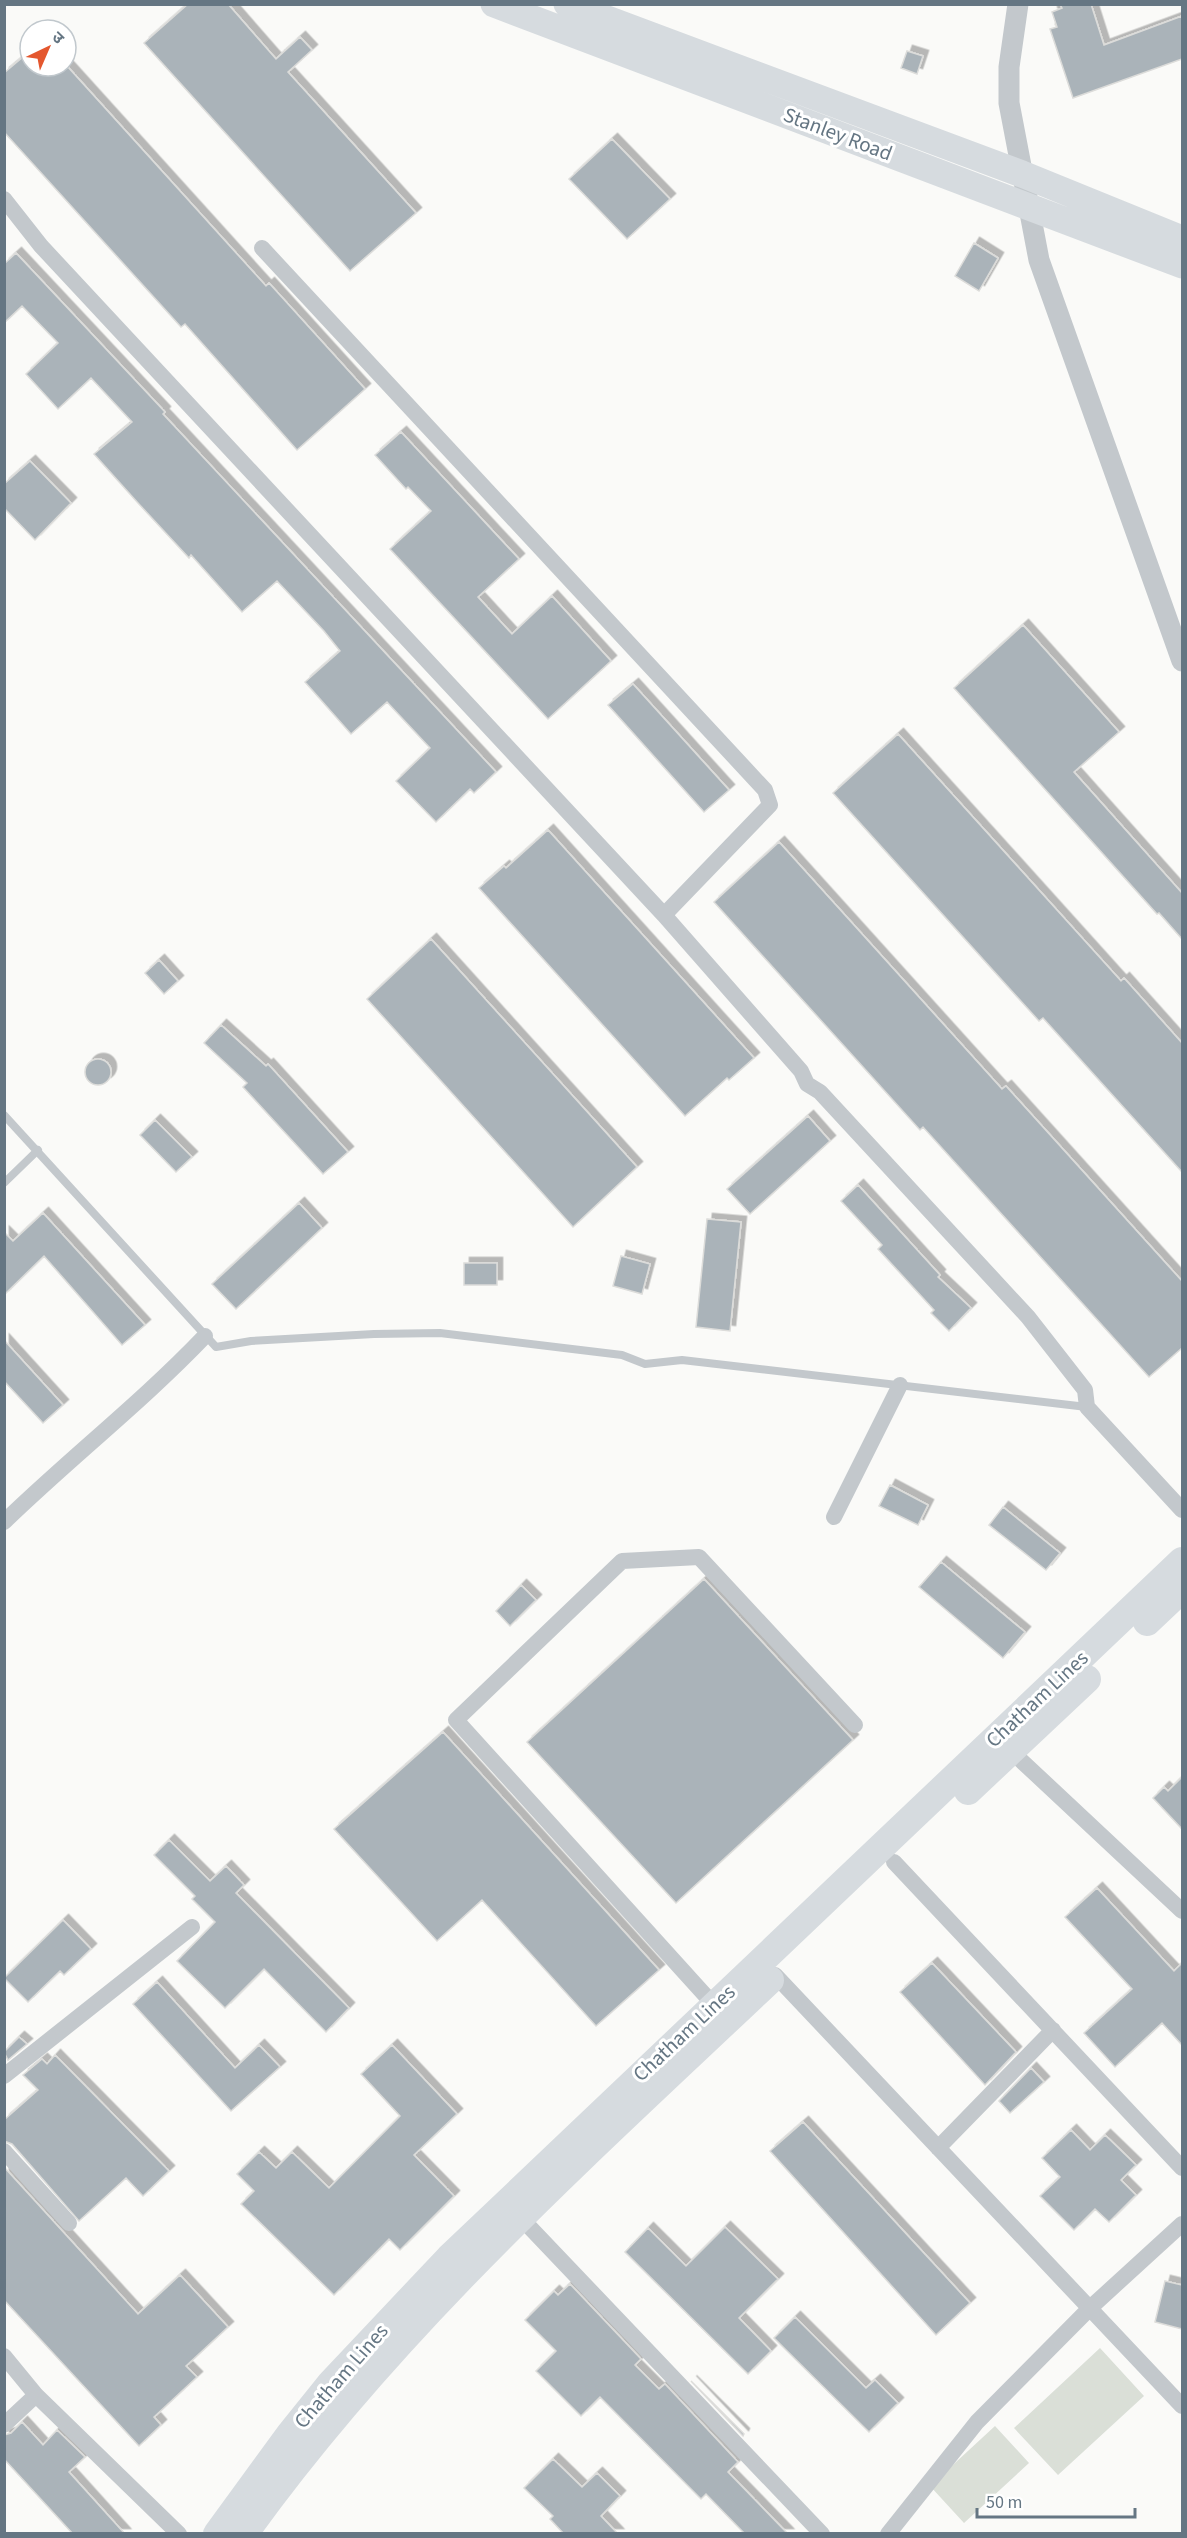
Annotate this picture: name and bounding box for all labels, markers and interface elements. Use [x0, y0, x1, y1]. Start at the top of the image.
north arrow [18, 18, 78, 78]
text: उ [47, 27, 69, 50]
street label: Stanley Road [779, 99, 897, 169]
street label: Chatham Lines [979, 1643, 1095, 1754]
street label: Chatham Lines [626, 1977, 742, 2088]
street label: Chatham Lines [287, 2317, 395, 2435]
scale bar [977, 2481, 1134, 2519]
text: 50 m [986, 2490, 1022, 2515]

